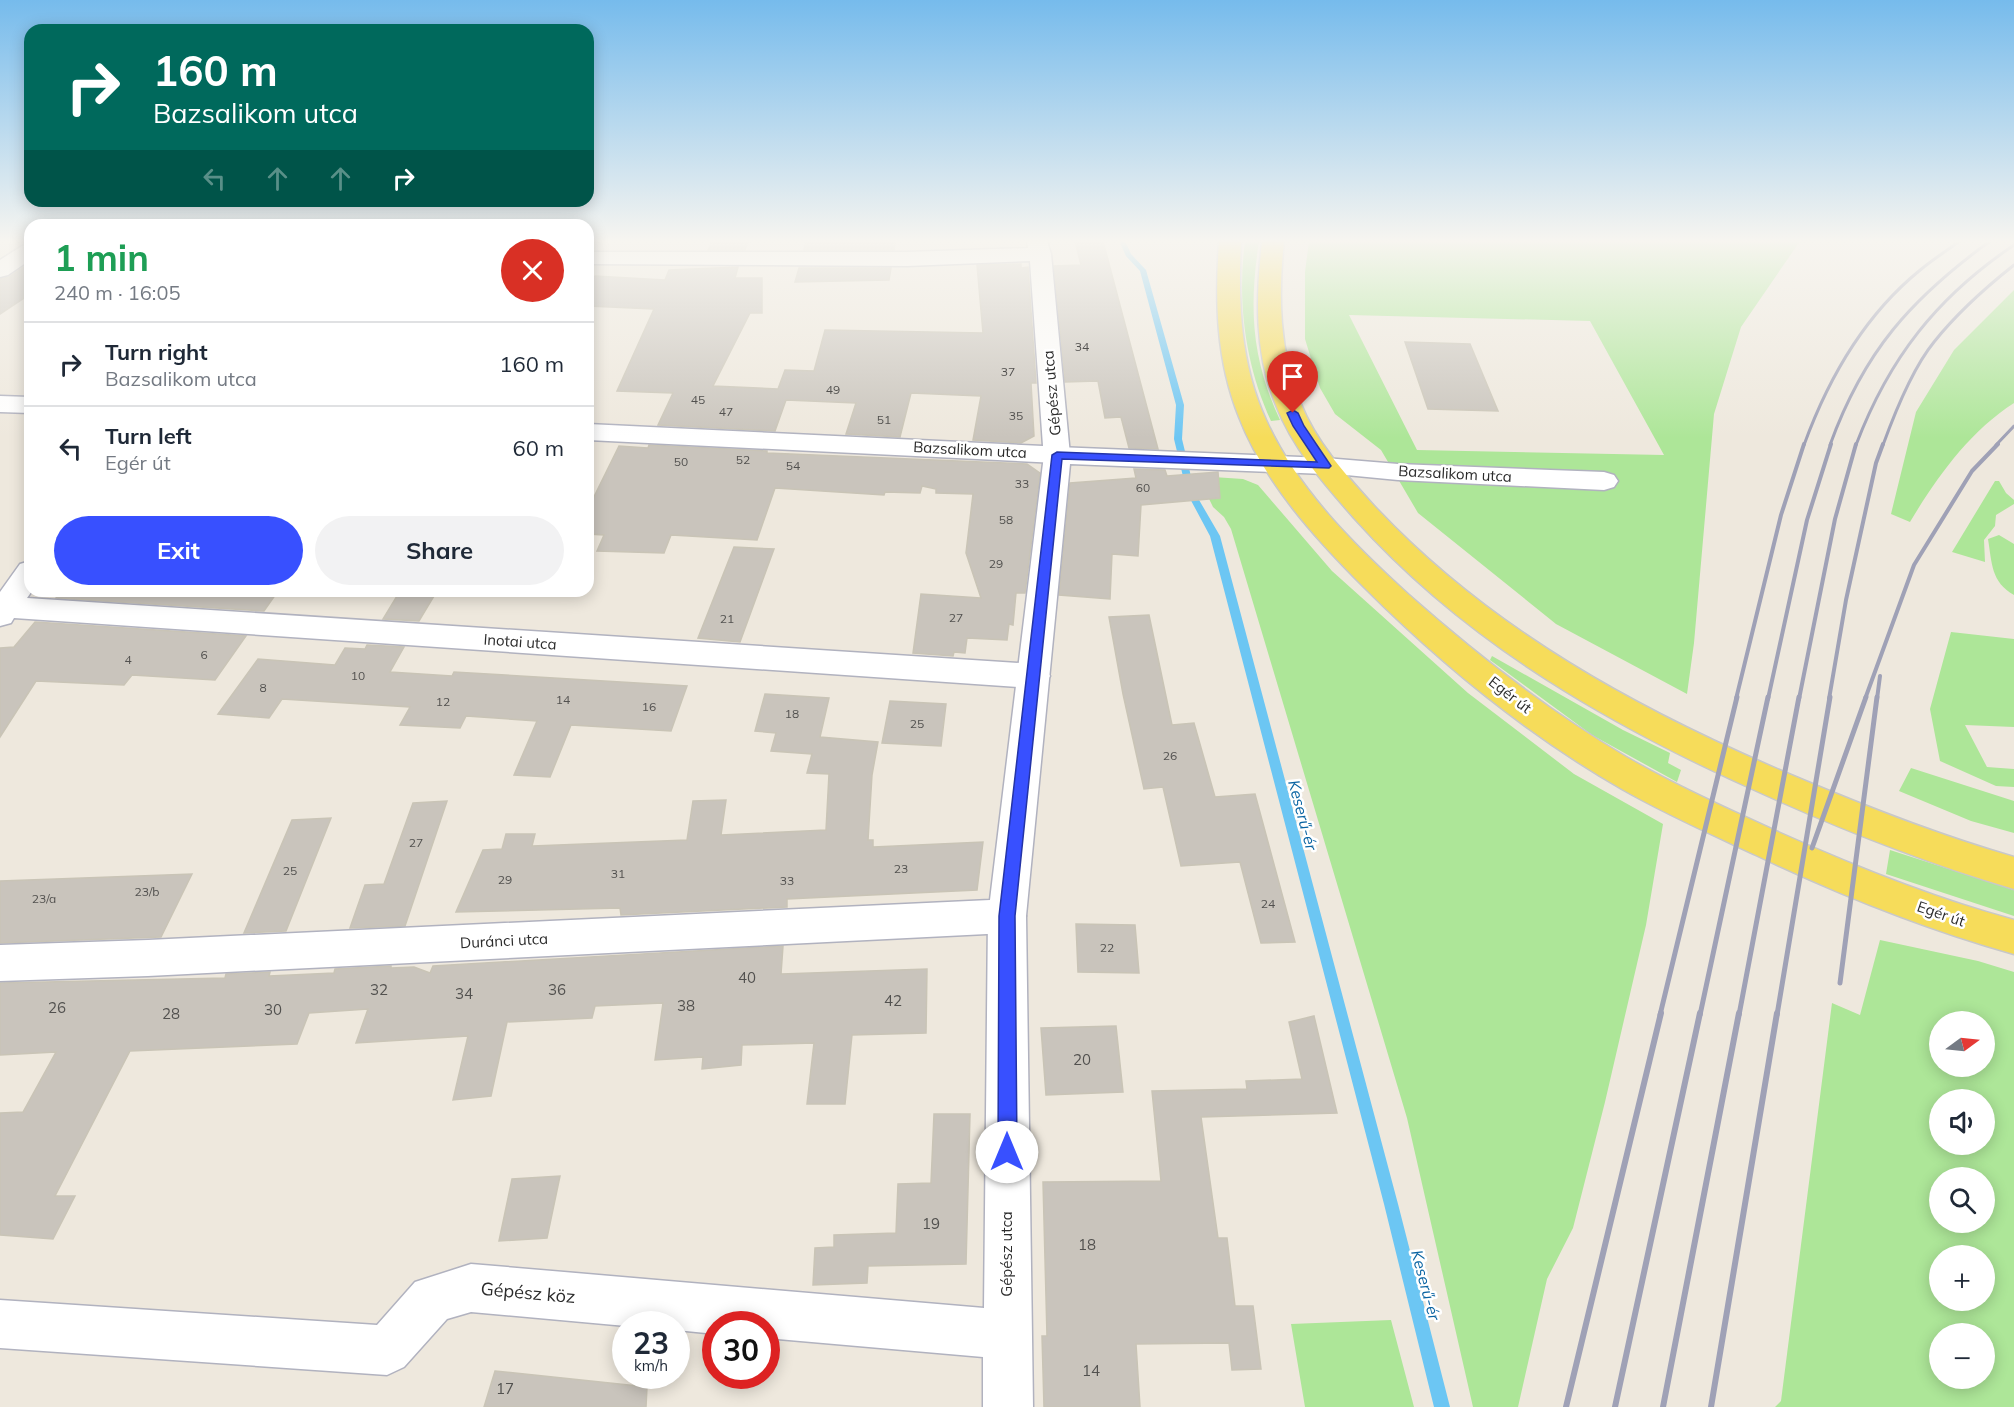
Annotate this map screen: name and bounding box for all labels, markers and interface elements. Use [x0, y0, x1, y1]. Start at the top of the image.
text: 160 m [153, 44, 278, 97]
icon: right [54, 48, 132, 126]
text: Bazsalikom utca [153, 96, 358, 130]
icon: left [198, 162, 231, 195]
icon: ahead [261, 162, 294, 195]
icon: ahead [324, 162, 357, 195]
icon: right [387, 162, 420, 195]
text: 1 min [54, 235, 149, 280]
button: close [501, 239, 564, 302]
text: 240 m · 16:05 [54, 280, 180, 305]
text: Turn right [105, 338, 208, 366]
house number: 34 [1075, 339, 1089, 354]
icon: right [54, 348, 87, 381]
text: 160 m [499, 350, 564, 378]
street label: Gépész utca [1038, 350, 1065, 436]
pin [1267, 351, 1318, 413]
icon: arrive [1276, 360, 1309, 393]
house number: 37 [1001, 364, 1015, 379]
text: Bazsalikom utca [105, 366, 257, 391]
house number: 49 [826, 382, 840, 397]
house number: 45 [691, 392, 705, 407]
house number: 47 [719, 404, 733, 419]
house number: 35 [1009, 408, 1023, 423]
house number: 51 [877, 412, 891, 427]
text: Turn left [105, 422, 192, 450]
icon: left [54, 432, 87, 465]
text: 60 m [513, 434, 564, 462]
street label: Bazsalikom utca [913, 437, 1027, 462]
text: Egér út [105, 450, 171, 475]
house number: 52 [736, 452, 750, 467]
house number: 50 [674, 454, 688, 469]
house number: 54 [786, 458, 800, 473]
street label: Bazsalikom utca [1398, 461, 1512, 486]
house number: 33 [1015, 476, 1029, 491]
house number: 60 [1136, 480, 1150, 495]
house number: 58 [999, 512, 1013, 527]
button: Exit [54, 516, 303, 585]
button: Share [315, 516, 564, 585]
house number: 29 [989, 556, 1003, 571]
house number: 27 [949, 610, 963, 625]
house number: 21 [720, 611, 734, 626]
street label: Inotai utca [483, 629, 557, 654]
house number: 6 [200, 647, 208, 662]
house number: 4 [124, 652, 132, 667]
house number: 10 [351, 668, 365, 683]
street label: Egér út [1485, 672, 1536, 717]
house number: 8 [259, 680, 267, 695]
house number: 14 [556, 692, 570, 707]
house number: 12 [436, 694, 450, 709]
house number: 16 [642, 699, 656, 714]
house number: 18 [785, 706, 799, 721]
house number: 25 [910, 716, 924, 731]
house number: 26 [1163, 748, 1177, 763]
water label: Keserű-ér [1284, 778, 1322, 853]
house number: 27 [409, 835, 423, 850]
house number: 23 [894, 861, 908, 876]
house number: 25 [283, 863, 297, 878]
house number: 31 [611, 866, 625, 881]
house number: 29 [498, 872, 512, 887]
house number: 33 [780, 873, 794, 888]
house number: 23/b [135, 884, 160, 899]
house number: 23/a [32, 891, 56, 906]
house number: 24 [1261, 896, 1275, 911]
street label: Egér út [1915, 897, 1968, 931]
street label: Duránci utca [459, 929, 549, 952]
house number: 22 [1100, 940, 1114, 955]
house number: 40 [738, 968, 756, 987]
house number: 32 [370, 980, 388, 999]
house number: 36 [548, 980, 566, 999]
house number: 34 [455, 984, 473, 1003]
house number: 42 [884, 991, 902, 1010]
house number: 38 [677, 996, 695, 1015]
house number: 26 [48, 998, 66, 1017]
house number: 30 [264, 1000, 282, 1019]
house number: 28 [162, 1004, 180, 1023]
north arrow [1929, 1011, 1995, 1077]
map controls [1929, 1011, 1995, 1389]
house number: 20 [1073, 1050, 1091, 1069]
button: sound [1929, 1089, 1995, 1155]
position arrow [975, 1120, 1039, 1184]
button: search [1929, 1167, 1995, 1233]
street label: Gépész utca [997, 1211, 1016, 1297]
house number: 19 [922, 1214, 940, 1233]
house number: 18 [1078, 1235, 1096, 1254]
button: + [1929, 1245, 1995, 1311]
water label: Keserű-ér [1407, 1248, 1445, 1323]
street label: Gépész köz [480, 1277, 576, 1308]
speed limit sign: 30 [702, 1311, 780, 1389]
button: − [1929, 1323, 1995, 1389]
text: 23 [633, 1324, 669, 1362]
text: km/h [634, 1356, 668, 1375]
house number: 14 [1082, 1361, 1100, 1380]
house number: 17 [496, 1379, 514, 1398]

